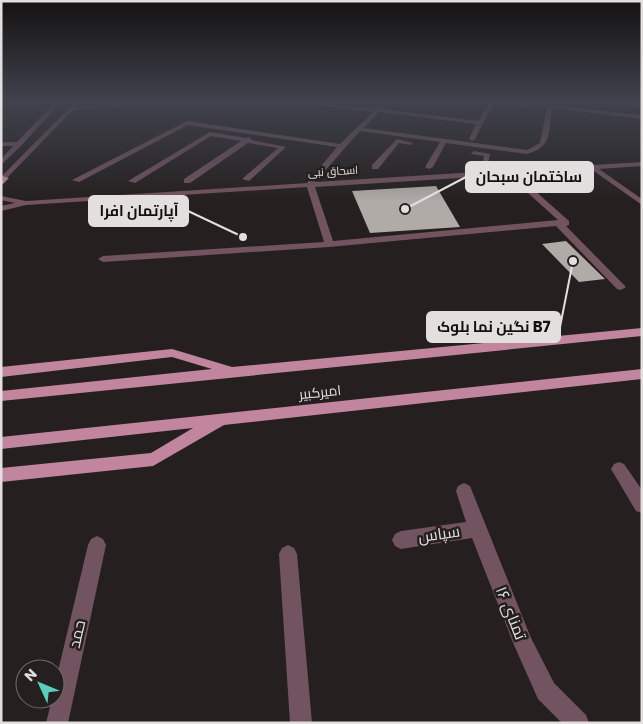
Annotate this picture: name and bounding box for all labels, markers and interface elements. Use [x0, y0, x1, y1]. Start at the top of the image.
street label: اسحاق نبی [307, 162, 359, 180]
callout: ساختمان سبحان [466, 162, 593, 192]
text: ساختمان سبحان [476, 166, 582, 187]
callout: آپارتمان افرا [89, 196, 188, 226]
text: آپارتمان افرا [100, 200, 179, 222]
callout: نگین نما بلوک B7 [427, 312, 560, 342]
text: نگین نما بلوک B7 [437, 316, 551, 337]
street label: امیرکبیر [297, 380, 342, 404]
street label: سپاس [417, 520, 461, 548]
street label: تمنای ۱۶ [490, 583, 532, 644]
street label: حمد [63, 618, 91, 650]
north arrow [15, 659, 65, 709]
text: N [20, 664, 41, 686]

